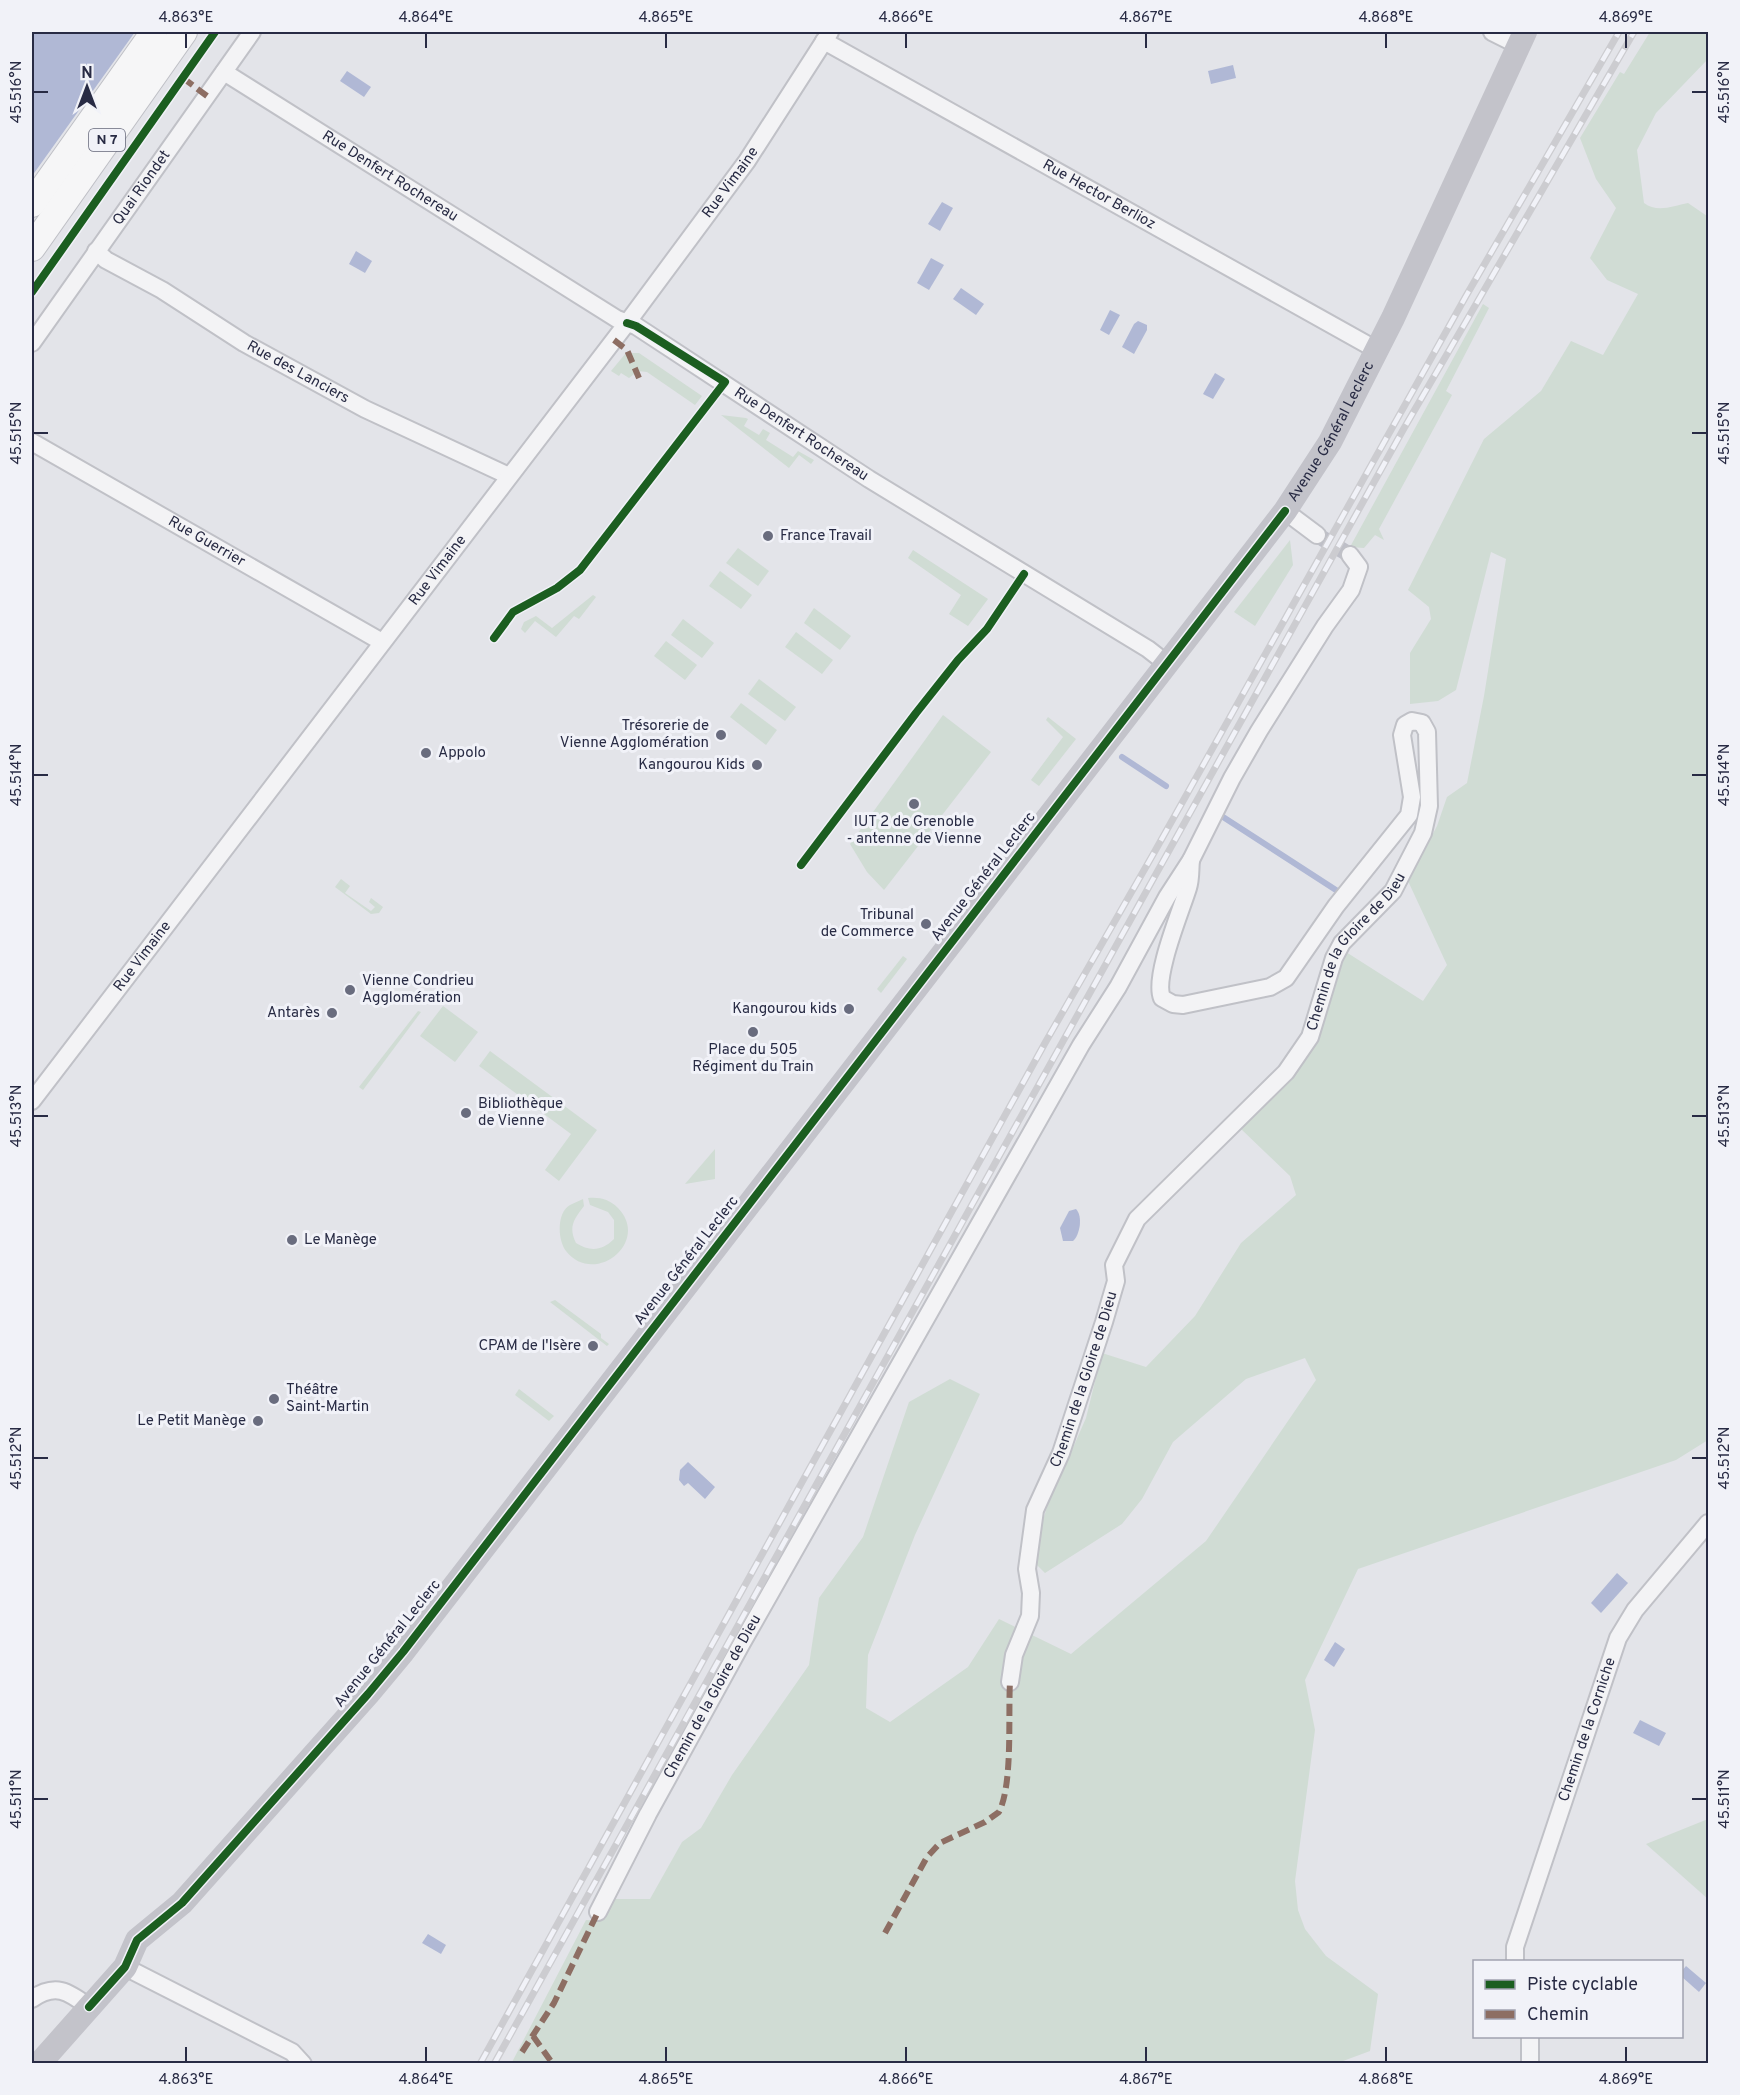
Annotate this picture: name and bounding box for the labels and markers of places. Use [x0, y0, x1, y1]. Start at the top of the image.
place label: France Travail [780, 527, 872, 546]
marker: France Travail [761, 529, 775, 543]
place label: Trésorerie de Vienne Agglomération [560, 717, 709, 753]
marker: Trésorerie de Vienne Agglomération [714, 728, 728, 742]
place label: Appolo [438, 744, 486, 763]
marker: Appolo [419, 746, 433, 760]
place label: Kangourou Kids [638, 756, 745, 775]
marker: Kangourou Kids [750, 758, 764, 772]
marker: IUT 2 de Grenoble - antenne de Vienne [907, 797, 921, 811]
place label: IUT 2 de Grenoble - antenne de Vienne [846, 813, 982, 849]
place label: Tribunal de Commerce [821, 906, 914, 942]
marker: Tribunal de Commerce [919, 917, 933, 931]
place label: Vienne Condrieu Agglomération [362, 972, 474, 1008]
marker: Vienne Condrieu Agglomération [343, 983, 357, 997]
place label: Kangourou kids [732, 1000, 837, 1019]
marker: Kangourou kids [842, 1002, 856, 1016]
place label: Antarès [267, 1004, 320, 1023]
marker: Antarès [325, 1006, 339, 1020]
marker: Place du 505 Régiment du Train [746, 1025, 760, 1039]
place label: Place du 505 Régiment du Train [692, 1041, 814, 1077]
place label: Bibliothèque de Vienne [478, 1095, 563, 1131]
marker: Bibliothèque de Vienne [459, 1106, 473, 1120]
place label: Le Manège [304, 1231, 377, 1250]
marker: Le Manège [285, 1233, 299, 1247]
place label: CPAM de l'Isère [478, 1337, 581, 1356]
marker: CPAM de l'Isère [586, 1339, 600, 1353]
place label: Théâtre Saint-Martin [286, 1381, 369, 1417]
marker: Théâtre Saint-Martin [267, 1392, 281, 1406]
place label: Le Petit Manège [137, 1412, 246, 1431]
marker: Le Petit Manège [251, 1414, 265, 1428]

